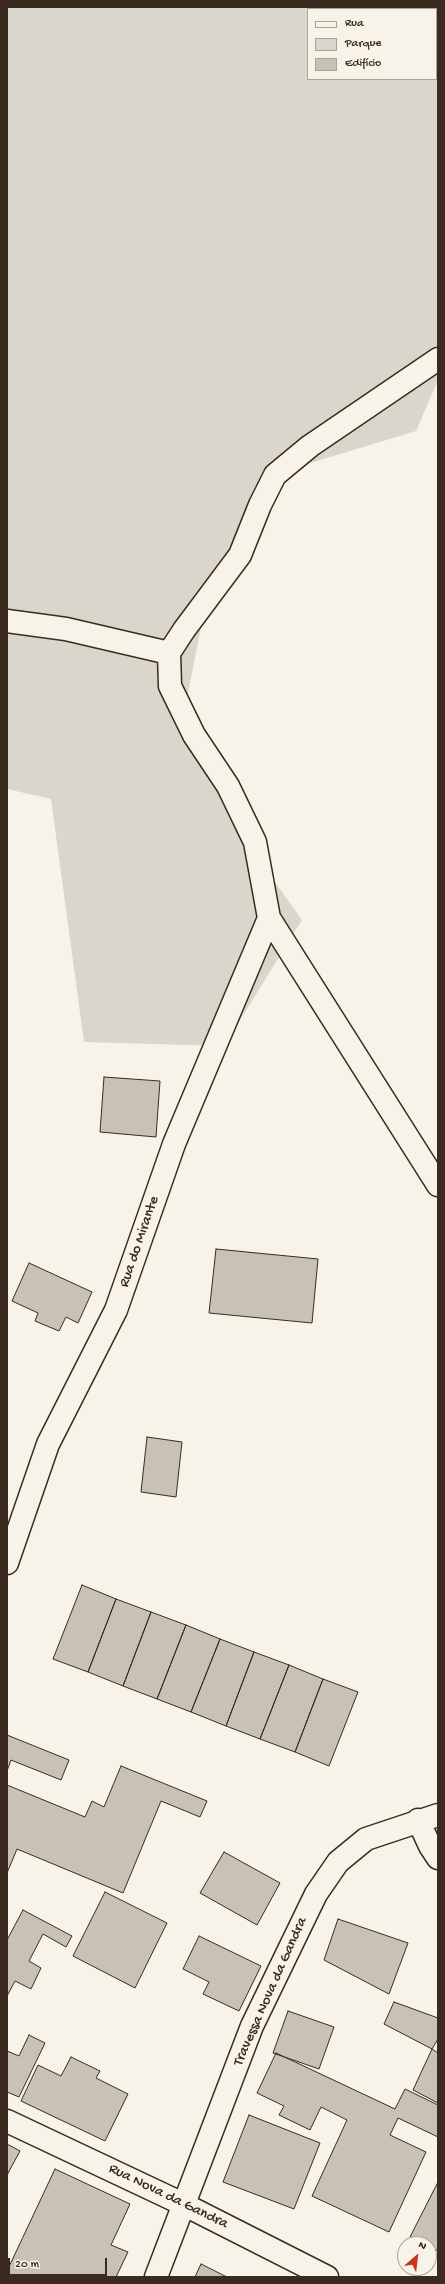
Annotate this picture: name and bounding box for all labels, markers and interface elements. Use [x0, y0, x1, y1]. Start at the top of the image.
legend [307, 8, 437, 80]
text: Rua [345, 17, 364, 31]
text: Parque [345, 37, 382, 51]
text: Edifício [345, 57, 381, 71]
street label: Rua do Mirante [116, 1194, 164, 1290]
street label: Travessa Nova da Gandra [230, 1915, 312, 2069]
street label: Rua Nova da Gandra [105, 2160, 231, 2234]
north arrow [397, 2236, 437, 2276]
text: N [416, 2239, 428, 2253]
scale bar [10, 2250, 109, 2276]
text: 20 m [15, 2258, 39, 2272]

